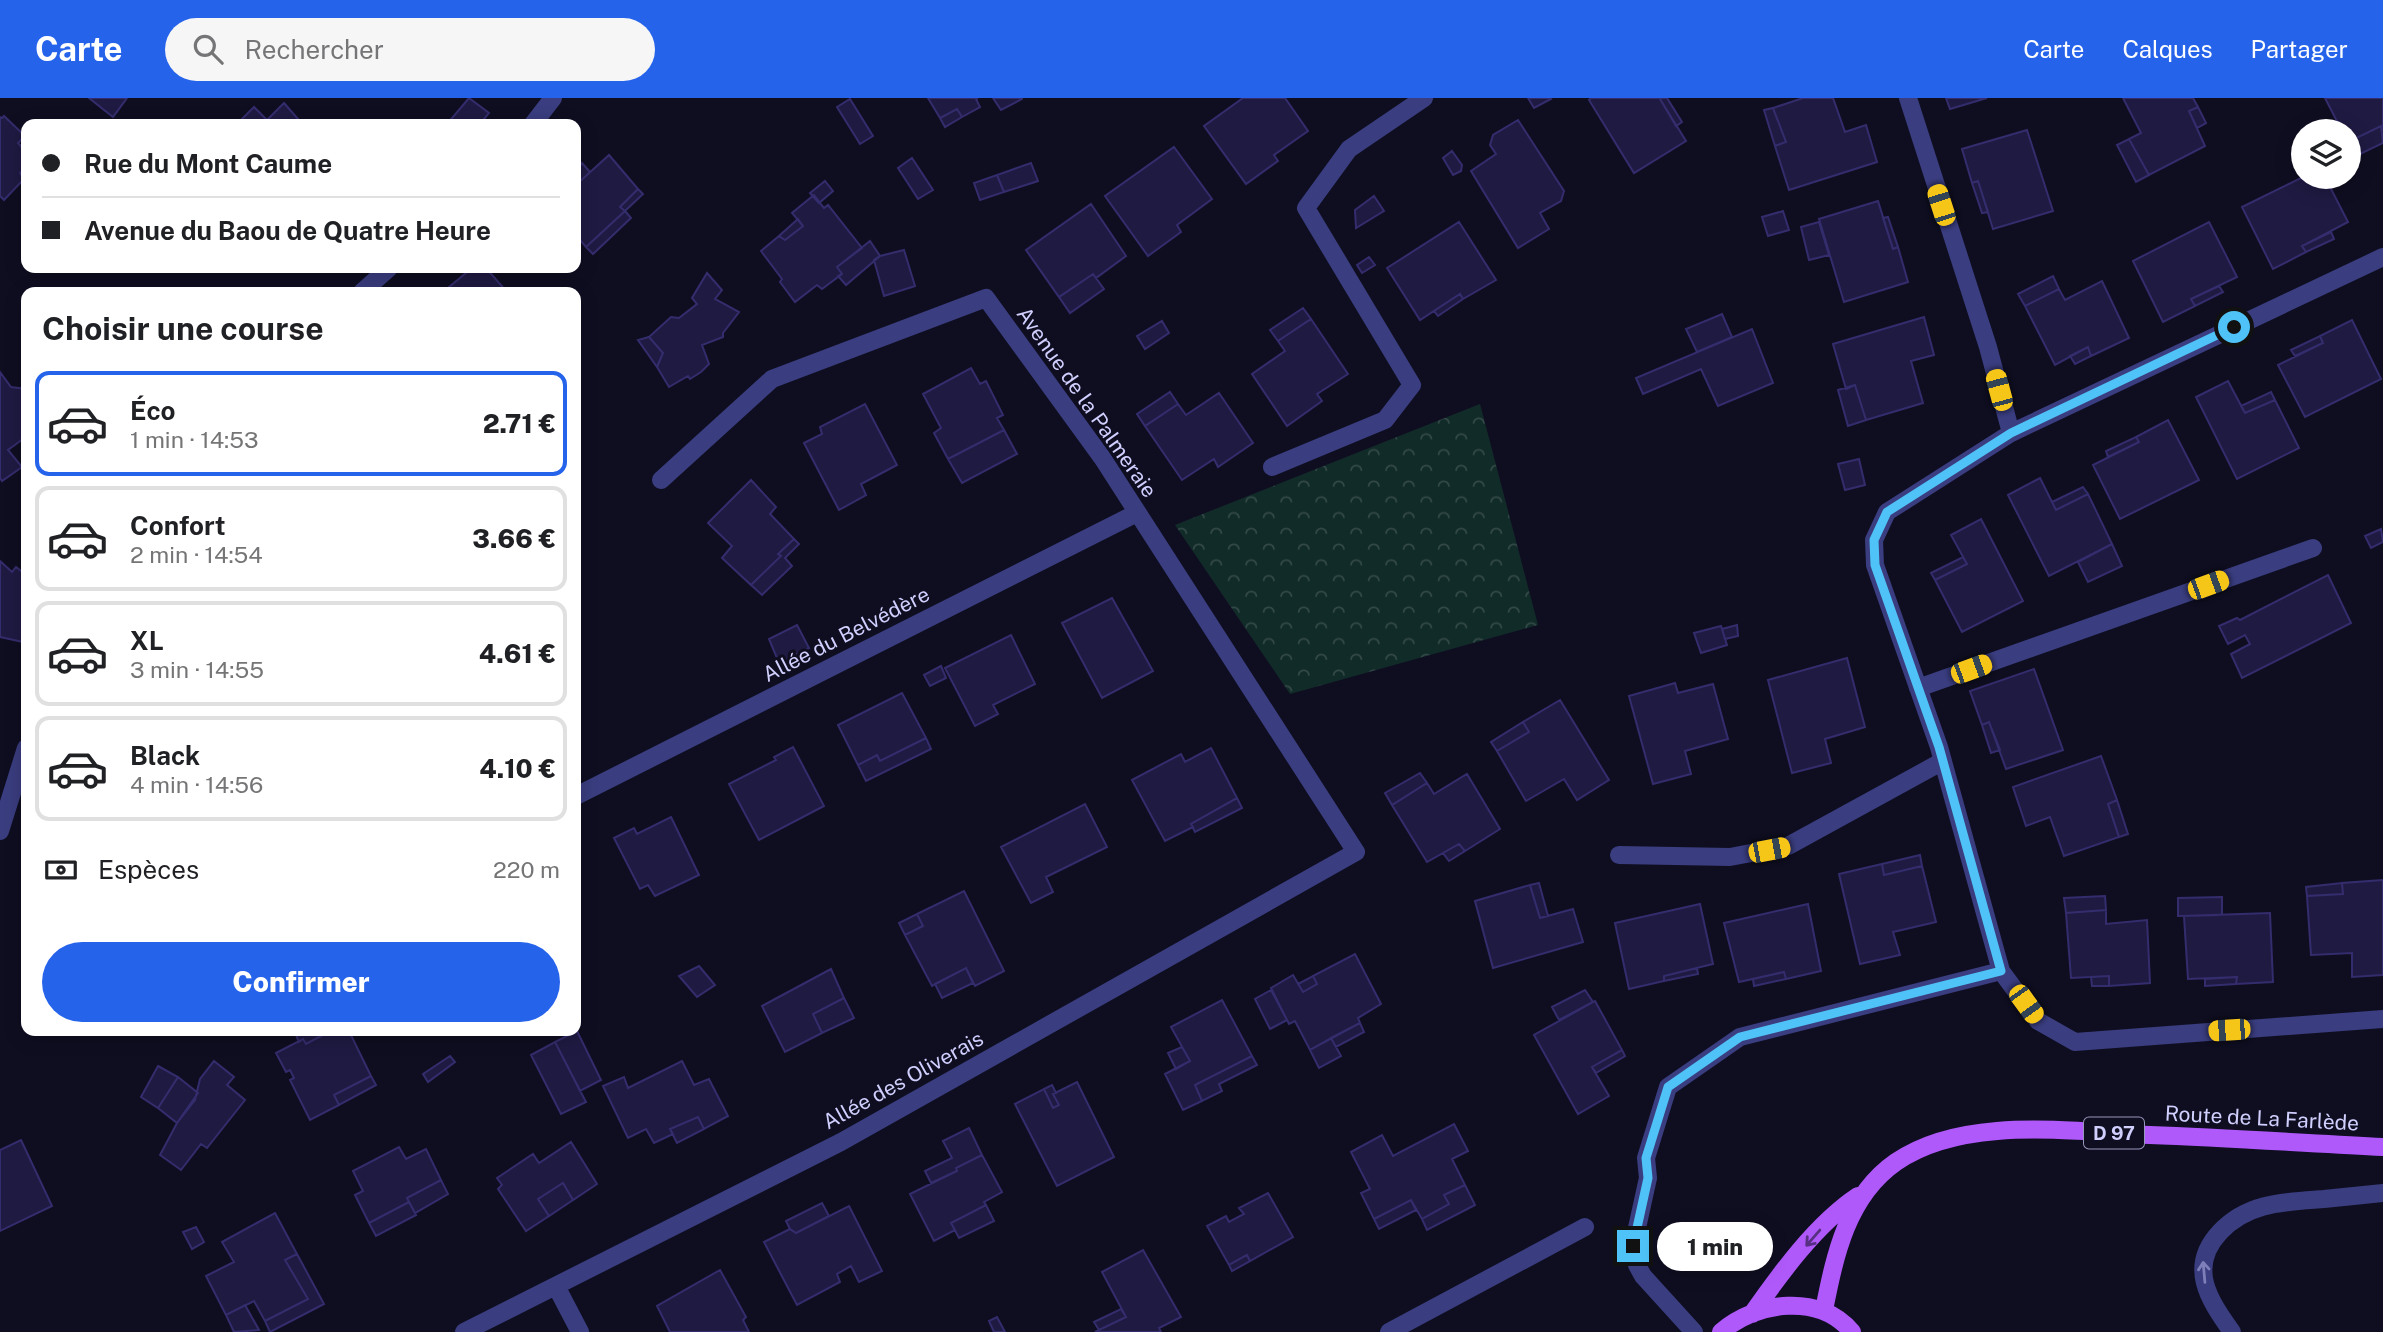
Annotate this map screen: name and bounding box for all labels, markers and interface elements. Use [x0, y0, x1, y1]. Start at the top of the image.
search box [165, 18, 655, 81]
text: Carte [35, 30, 123, 68]
icon: search [189, 30, 227, 68]
text: Rechercher [245, 34, 384, 65]
text: Carte [2023, 35, 2084, 63]
text: Calques [2122, 35, 2213, 63]
text: Partager [2251, 35, 2348, 63]
map controls [2291, 119, 2361, 189]
button: layers [2291, 119, 2361, 189]
text: Rue du Mont Caume [84, 148, 332, 179]
car [1925, 182, 1958, 228]
text: Avenue du Baou de Quatre Heure [84, 215, 491, 246]
street label: Avenue de la Palmeraie [1012, 302, 1162, 502]
text: Choisir une course [42, 310, 324, 347]
route start [2218, 311, 2250, 343]
car [1984, 367, 2015, 413]
icon: car [46, 392, 109, 455]
text: Éco [130, 395, 176, 426]
text: 2.71 € [483, 408, 556, 439]
text: 1 min · 14:53 [130, 426, 259, 453]
icon: car [46, 507, 109, 570]
text: Confort [130, 510, 226, 541]
text: 3.66 € [472, 523, 556, 554]
text: 2 min · 14:54 [130, 541, 263, 568]
car [2185, 568, 2232, 602]
street label: Allée du Belvédère [758, 581, 934, 687]
icon: car [46, 622, 109, 685]
text: XL [130, 625, 164, 656]
text: 4.61 € [479, 638, 556, 669]
car [1948, 652, 1995, 686]
text: 3 min · 14:55 [130, 656, 264, 683]
icon: car [46, 737, 109, 800]
text: Black [130, 740, 200, 771]
text: 4.10 € [479, 753, 556, 784]
text: 4 min · 14:56 [130, 771, 263, 798]
car [1747, 836, 1792, 864]
icon: cash [42, 851, 80, 889]
text: Espèces [98, 854, 199, 885]
text: 220 m [493, 856, 560, 883]
button: Confirmer [42, 942, 560, 1022]
car [2006, 981, 2047, 1027]
car [2208, 1018, 2251, 1042]
street label: Allée des Oliverais [818, 1026, 988, 1134]
street label: Route de La Farlède [2164, 1100, 2360, 1136]
road number: D 97 [2084, 1118, 2144, 1148]
callout: 1 min [1658, 1222, 1773, 1270]
one-way arrow [1805, 1228, 1821, 1246]
route end [1617, 1230, 1649, 1262]
text: 1 min [1687, 1233, 1743, 1260]
one-way arrow [2197, 1261, 2210, 1283]

